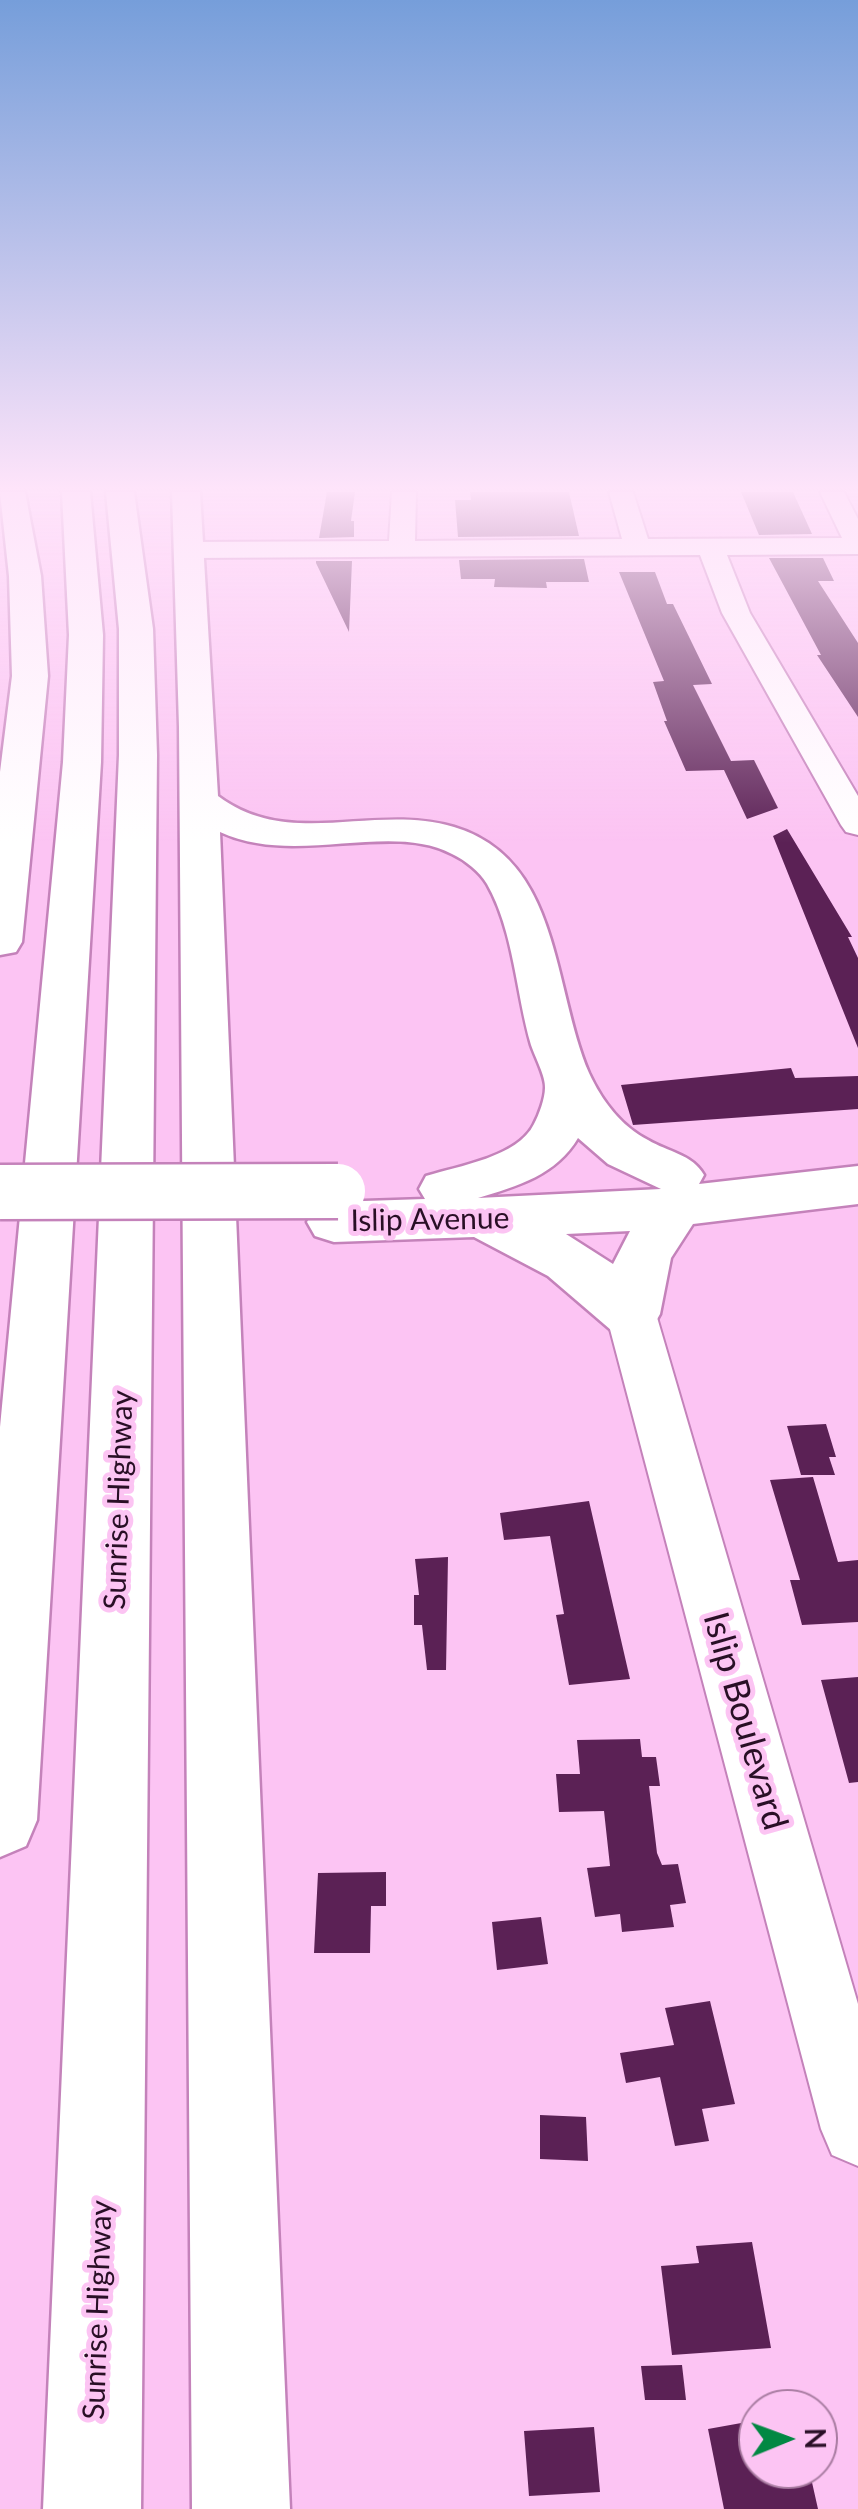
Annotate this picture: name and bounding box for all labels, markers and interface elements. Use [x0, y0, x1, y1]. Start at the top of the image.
street label: Islip Avenue [350, 1201, 510, 1239]
street label: Sunrise Highway [97, 1390, 141, 1610]
street label: Islip Boulevard [694, 1607, 796, 1835]
street label: Sunrise Highway [76, 2200, 120, 2420]
north arrow [738, 2389, 838, 2489]
text: N [799, 2427, 833, 2450]

